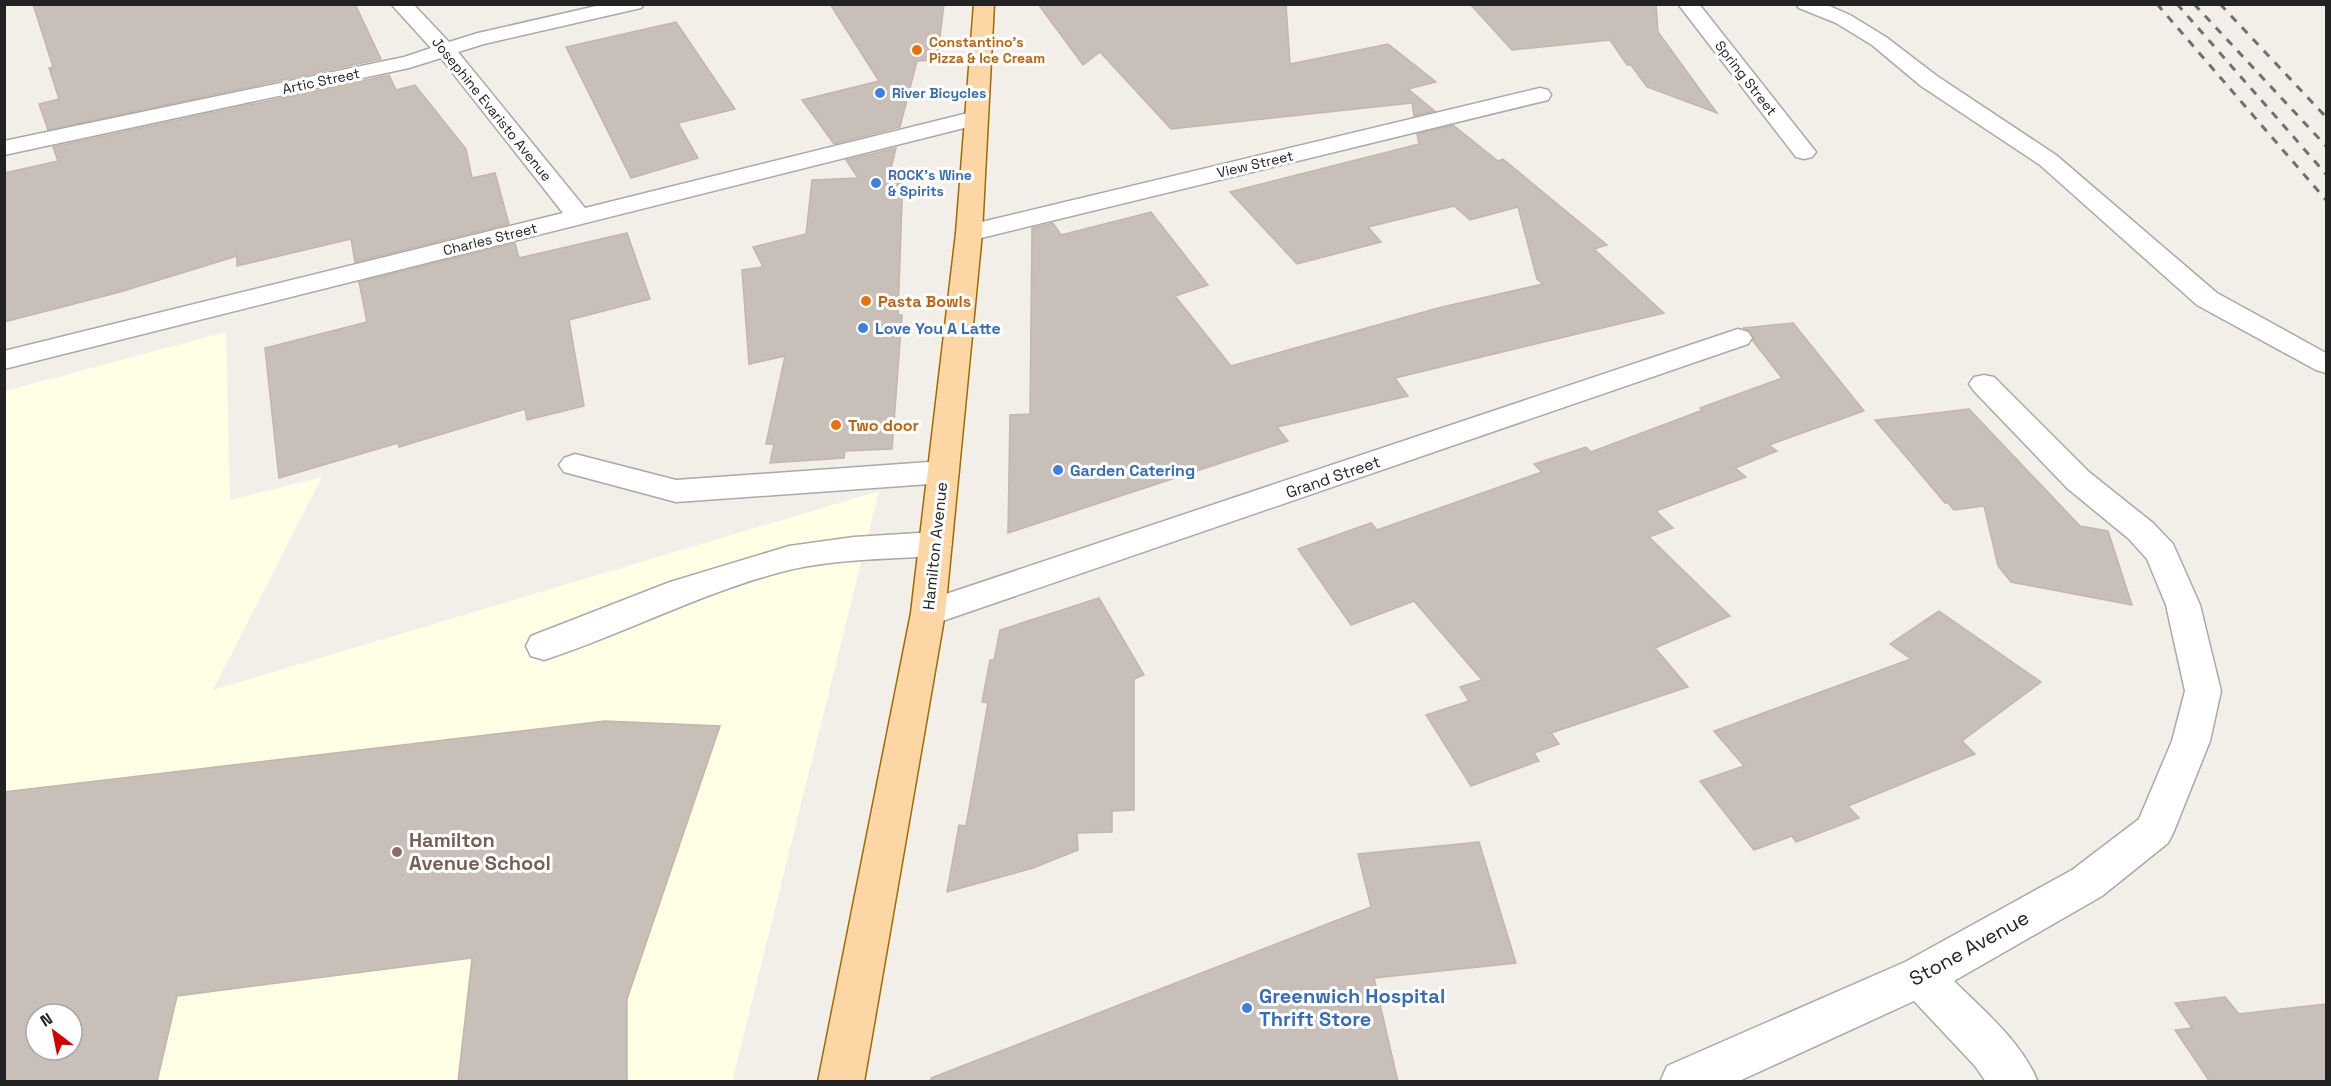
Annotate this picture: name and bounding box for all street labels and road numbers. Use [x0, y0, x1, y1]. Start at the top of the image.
street label: Josephine Evaristo Avenue [428, 33, 556, 185]
street label: Spring Street [1711, 37, 1781, 119]
street label: Artic Street [281, 64, 361, 98]
street label: View Street [1215, 146, 1295, 182]
street label: Charles Street [441, 219, 539, 259]
street label: Grand Street [1283, 451, 1383, 503]
street label: Hamilton Avenue [918, 481, 952, 611]
street label: Stone Avenue [1905, 904, 2033, 992]

